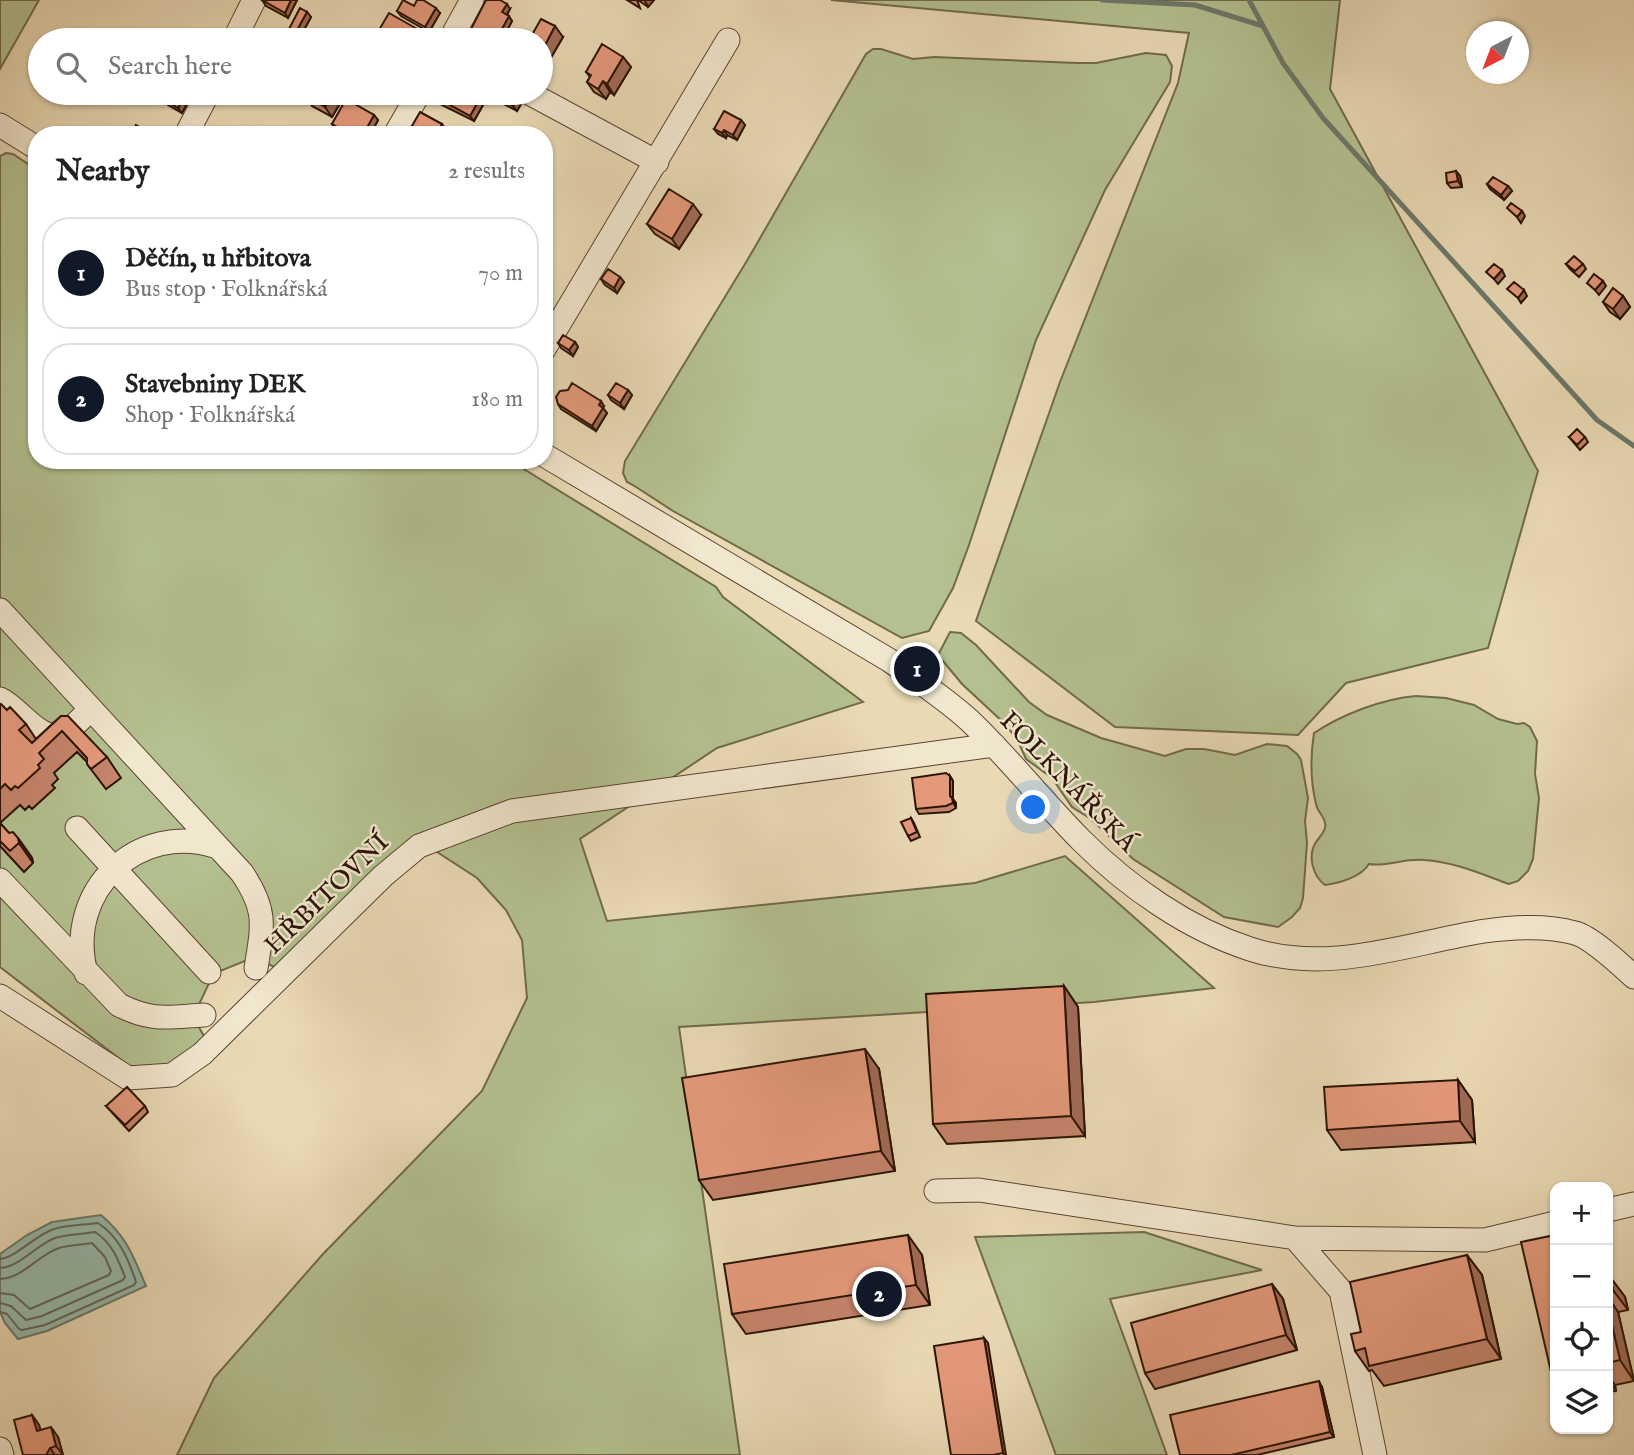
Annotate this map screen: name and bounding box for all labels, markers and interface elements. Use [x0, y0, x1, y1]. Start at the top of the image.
north arrow [1466, 21, 1529, 84]
search box [28, 28, 553, 105]
icon: search [52, 48, 90, 86]
text: Search here [108, 50, 232, 83]
text: Nearby [56, 153, 149, 191]
text: 2 results [448, 157, 525, 186]
text: Děčín, u hřbitova [125, 242, 311, 275]
text: 1 [77, 259, 85, 288]
text: 70 m [478, 259, 523, 288]
text: Bus stop · Folknářská [125, 275, 327, 304]
text: Stavebniny DEK [125, 368, 306, 401]
text: 2 [76, 385, 86, 414]
text: 180 m [471, 385, 523, 414]
text: Shop · Folknářská [125, 401, 295, 430]
pin: 1 [894, 643, 940, 695]
street label: FOLKNÁŘSKÁ [992, 704, 1145, 861]
your location [1016, 790, 1050, 824]
street label: HŘBITOVNÍ [258, 826, 397, 962]
map controls [1550, 1182, 1613, 1434]
button: + [1550, 1182, 1613, 1245]
button: − [1550, 1245, 1613, 1308]
pin: 2 [856, 1268, 902, 1320]
button: locate [1550, 1308, 1613, 1371]
button: layers [1550, 1371, 1613, 1434]

